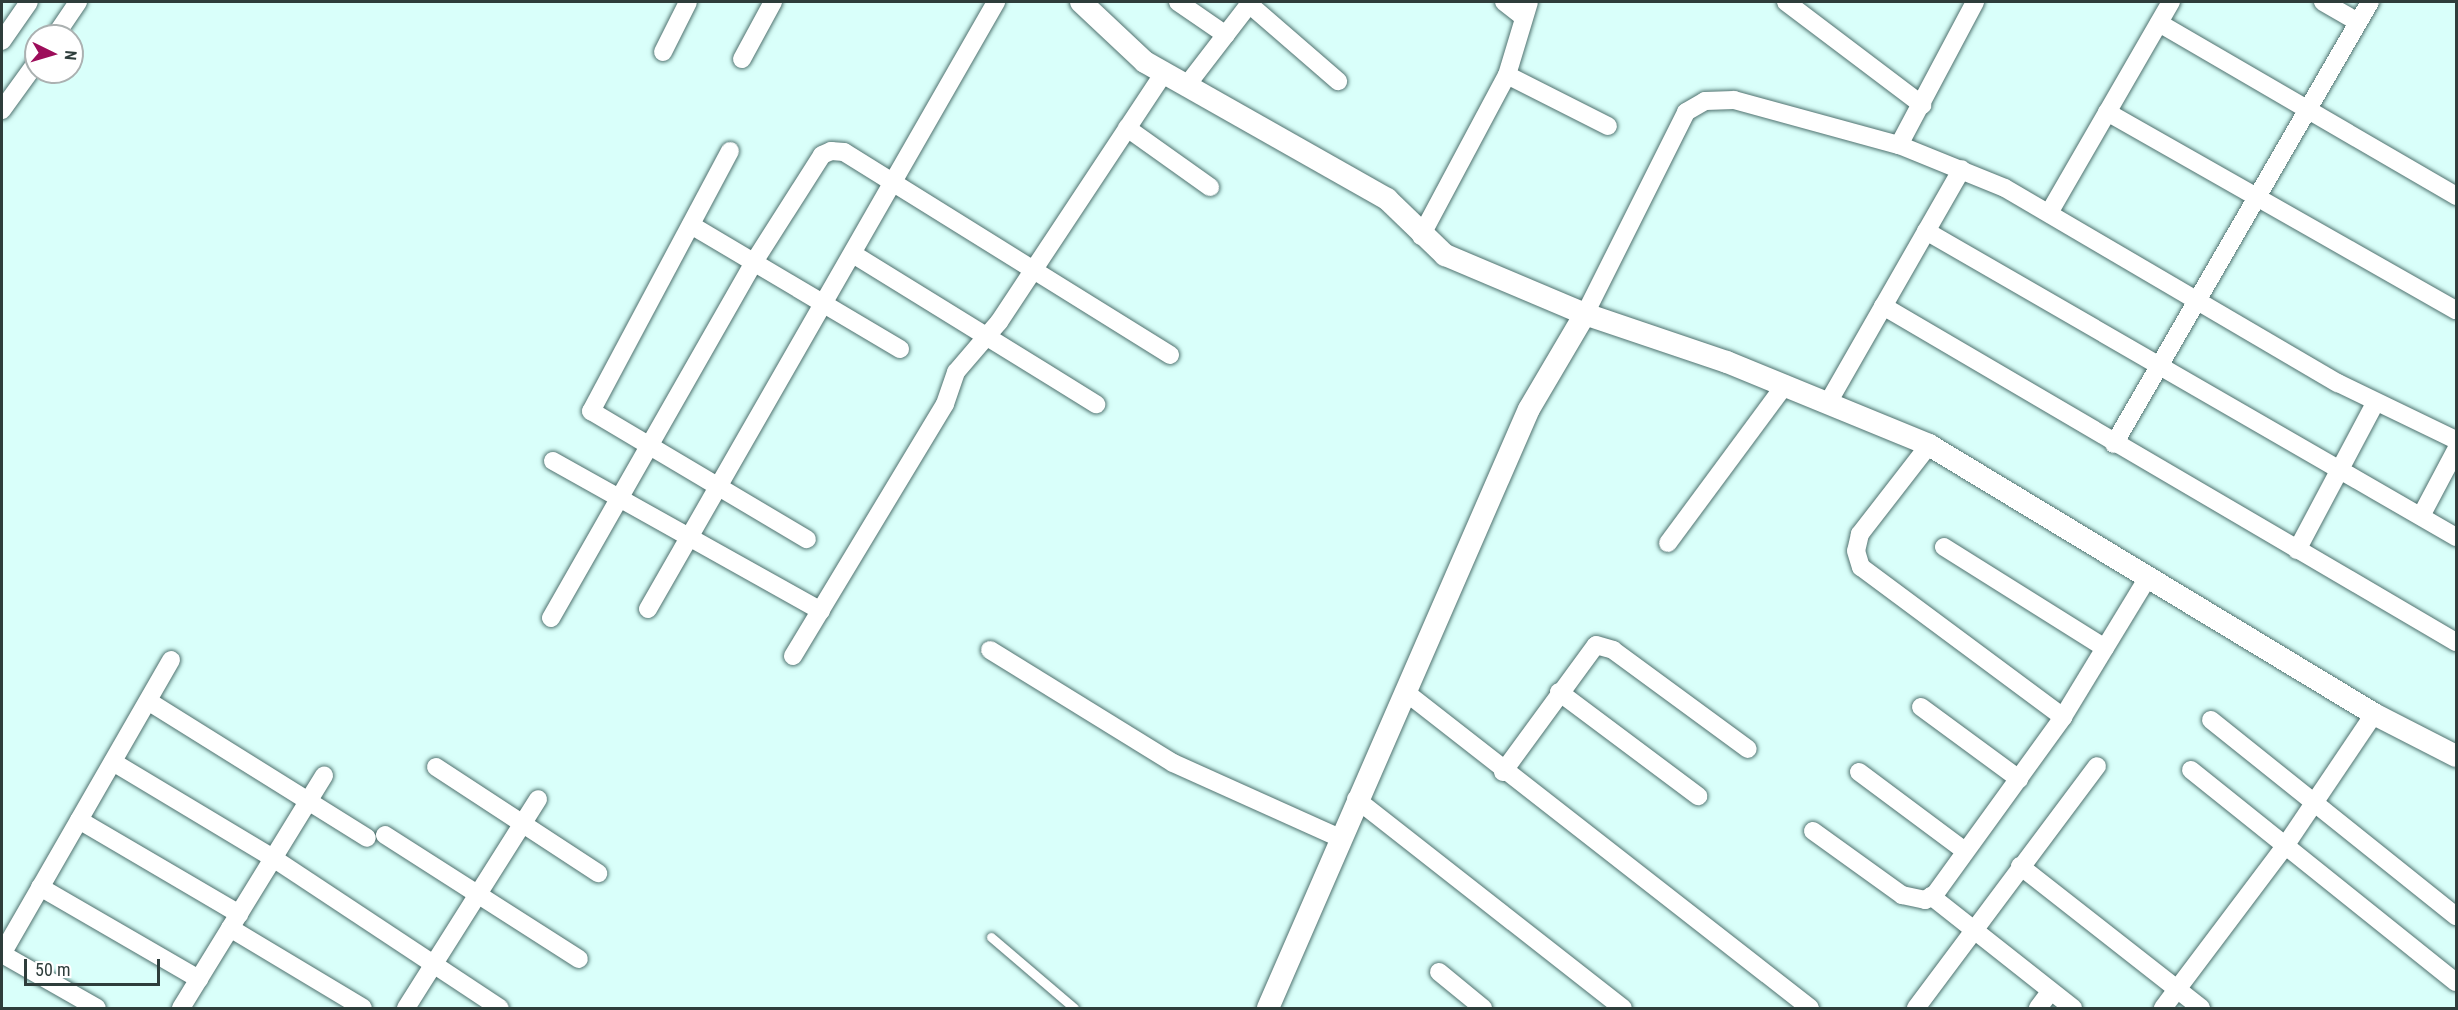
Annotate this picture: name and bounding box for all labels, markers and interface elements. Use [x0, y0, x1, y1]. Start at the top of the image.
north arrow [24, 24, 84, 84]
text: N [61, 50, 80, 61]
scale bar [27, 947, 164, 985]
text: 50 m [35, 959, 70, 980]

